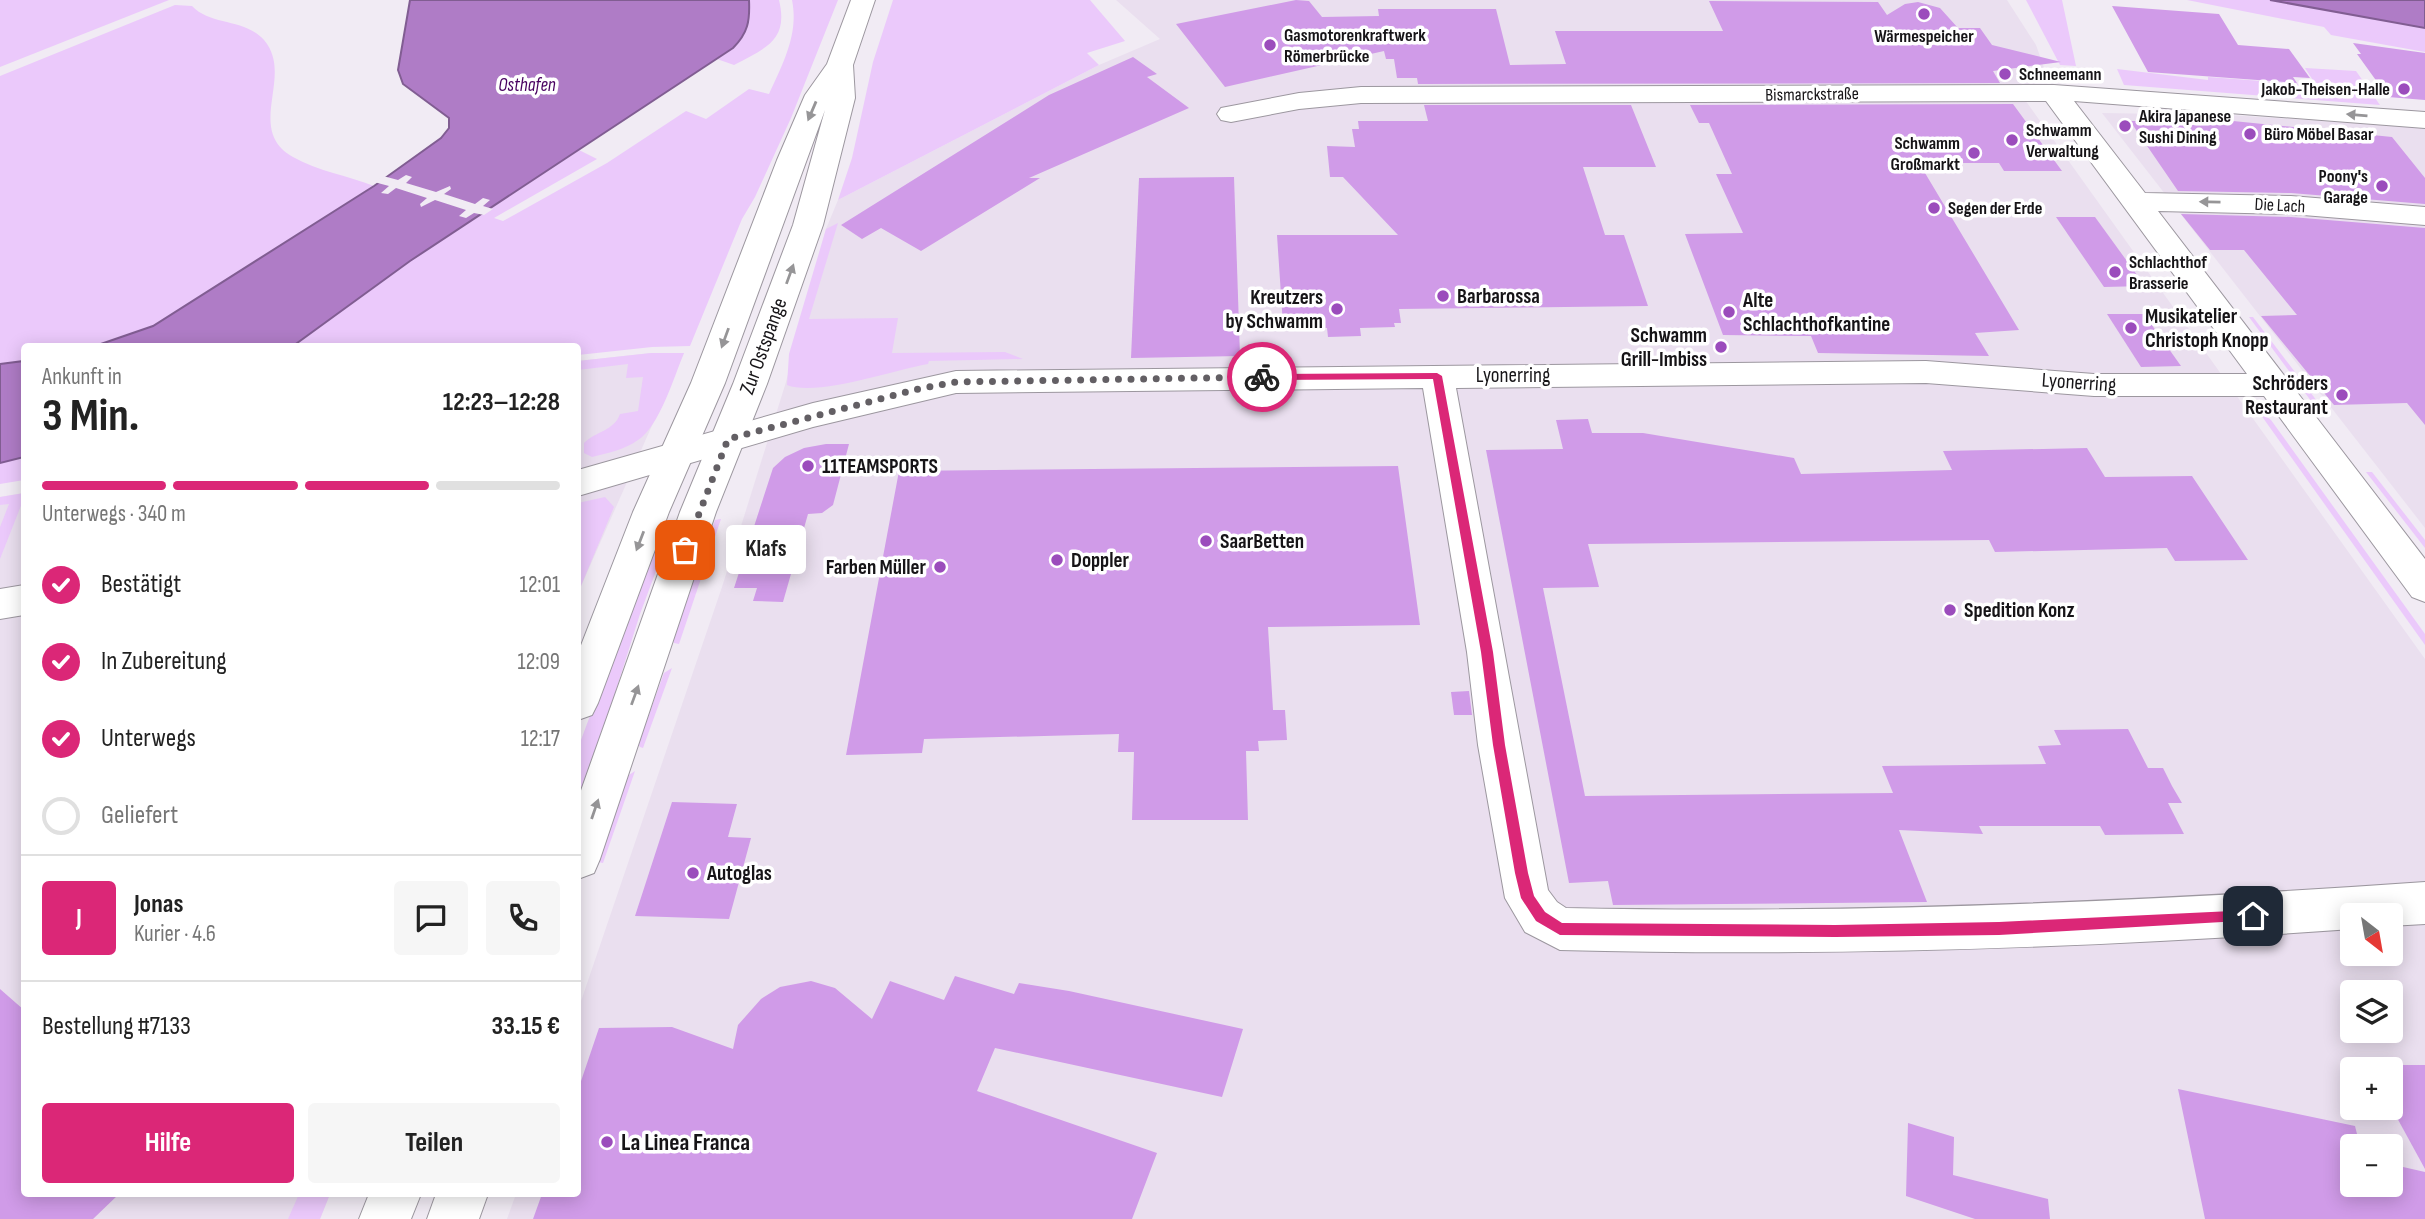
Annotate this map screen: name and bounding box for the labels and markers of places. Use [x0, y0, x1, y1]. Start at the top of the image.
marker: Wärmespeicher [1916, 6, 1932, 22]
place label: Gasmotorenkraftwerk Römerbrücke [1284, 25, 1426, 67]
place label: Wärmespeicher [1874, 26, 1974, 47]
marker: Gasmotorenkraftwerk Römerbrücke [1262, 37, 1278, 53]
place label: Schneemann [2019, 64, 2101, 85]
marker: Schneemann [1997, 66, 2013, 82]
place label: Jakob-Theisen-Halle [2260, 79, 2390, 100]
marker: Jakob-Theisen-Halle [2396, 81, 2412, 97]
place label: Akira Japanese Sushi Dining [2138, 106, 2231, 148]
marker: Akira Japanese Sushi Dining [2117, 118, 2133, 134]
place label: Schwamm Verwaltung [2026, 120, 2099, 162]
place label: Büro Möbel Basar [2264, 124, 2374, 145]
marker: Büro Möbel Basar [2242, 126, 2258, 142]
marker: Schwamm Verwaltung [2004, 132, 2020, 148]
place label: Schwamm Großmarkt [1891, 133, 1960, 175]
marker: Schwamm Großmarkt [1966, 145, 1982, 161]
place label: Poony's Garage [2319, 166, 2368, 208]
marker: Poony's Garage [2374, 178, 2390, 194]
place label: Segen der Erde [1948, 198, 2042, 219]
marker: Segen der Erde [1926, 200, 1942, 216]
place label: Schlachthof Brasserie [2129, 252, 2207, 294]
marker: Schlachthof Brasserie [2107, 264, 2123, 280]
place label: Barbarossa [1457, 284, 1540, 309]
place label: Kreutzers by Schwamm [1226, 285, 1323, 334]
marker: Barbarossa [1435, 288, 1451, 304]
place label: Alte Schlachthofkantine [1742, 288, 1890, 337]
marker: Kreutzers by Schwamm [1329, 301, 1345, 317]
marker: Alte Schlachthofkantine [1721, 304, 1737, 320]
place label: Musikatelier Christoph Knopp [2145, 304, 2269, 353]
marker: Musikatelier Christoph Knopp [2123, 320, 2139, 336]
place label: Schwamm Grill-Imbiss [1621, 323, 1707, 372]
marker: Schwamm Grill-Imbiss [1713, 339, 1729, 355]
place label: Schröders Restaurant [2245, 371, 2328, 420]
marker: Schröders Restaurant [2334, 387, 2350, 403]
place label: 11TEAMSPORTS [822, 454, 938, 479]
marker: 11TEAMSPORTS [800, 458, 816, 474]
pin [655, 520, 715, 580]
callout: Klafs [727, 526, 808, 574]
place label: SaarBetten [1220, 529, 1304, 554]
marker: SaarBetten [1198, 533, 1214, 549]
place label: Doppler [1071, 548, 1129, 573]
marker: Doppler [1049, 552, 1065, 568]
place label: Farben Müller [826, 555, 927, 580]
marker: Farben Müller [932, 559, 948, 575]
place label: Spedition Konz [1964, 598, 2075, 623]
marker: Spedition Konz [1942, 602, 1958, 618]
place label: Autoglas [706, 861, 772, 886]
marker: Autoglas [685, 865, 701, 881]
pin [2223, 886, 2283, 946]
place label: La Linea Franca [621, 1128, 750, 1157]
marker: La Linea Franca [599, 1134, 615, 1150]

